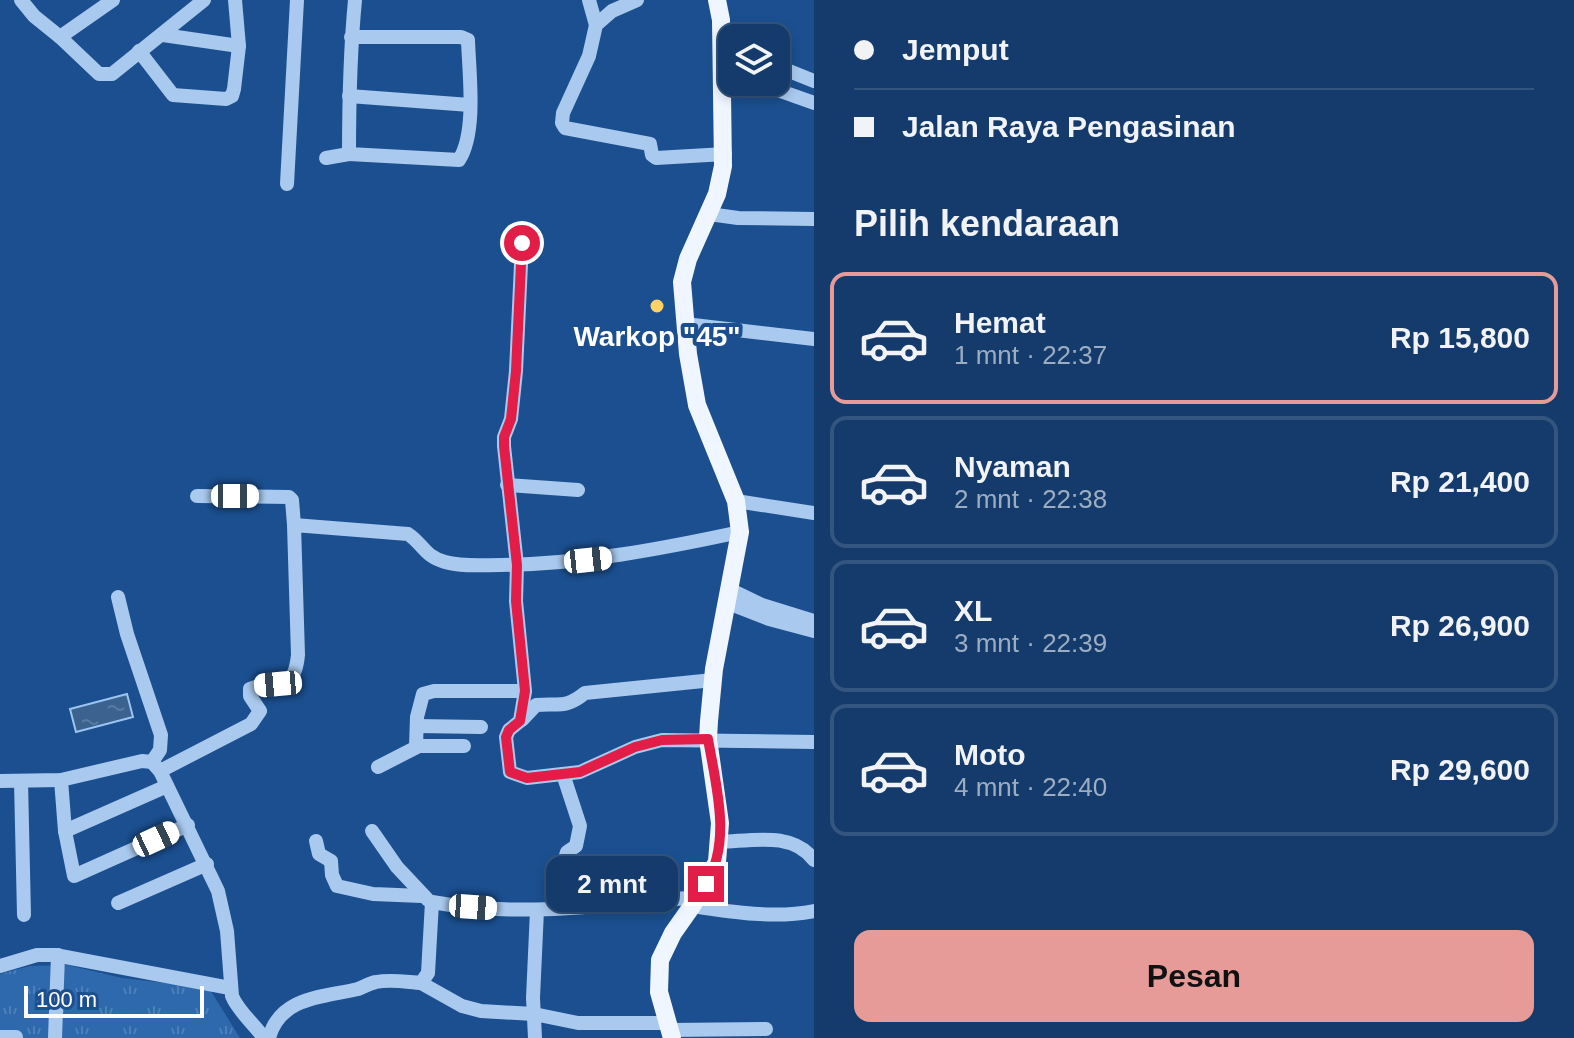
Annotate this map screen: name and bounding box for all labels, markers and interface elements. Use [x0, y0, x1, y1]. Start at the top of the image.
map controls [718, 24, 790, 96]
button: layers [718, 24, 790, 96]
text: Jemput [902, 33, 1009, 66]
text: Jalan Raya Pengasinan [902, 110, 1236, 143]
text: Pilih kendaraan [854, 203, 1120, 244]
route start [504, 225, 540, 261]
marker: Warkop "45" [648, 297, 666, 315]
icon: car [858, 302, 930, 374]
text: Hemat [954, 306, 1046, 339]
place label: Warkop "45" [573, 321, 741, 352]
text: Rp 15,800 [1390, 321, 1530, 354]
text: 1 mnt · 22:37 [954, 340, 1107, 370]
icon: car [858, 446, 930, 518]
text: Nyaman [954, 450, 1071, 483]
text: Rp 21,400 [1390, 465, 1530, 498]
car [211, 484, 259, 508]
text: 2 mnt · 22:38 [954, 484, 1107, 514]
car [563, 546, 613, 574]
icon: car [858, 590, 930, 662]
text: XL [954, 594, 992, 627]
text: Rp 26,900 [1390, 609, 1530, 642]
text: 3 mnt · 22:39 [954, 628, 1107, 658]
car [253, 670, 303, 698]
icon: car [858, 734, 930, 806]
text: Moto [954, 738, 1026, 771]
text: Rp 29,600 [1390, 753, 1530, 786]
text: 4 mnt · 22:40 [954, 772, 1107, 802]
car [129, 818, 183, 860]
callout: 2 mnt [546, 856, 678, 912]
route end [688, 866, 724, 902]
text: 2 mnt [577, 869, 647, 899]
car [448, 893, 498, 921]
button: Pesan [854, 930, 1534, 1022]
scale bar [24, 982, 204, 1018]
text: 100 m [36, 987, 97, 1012]

